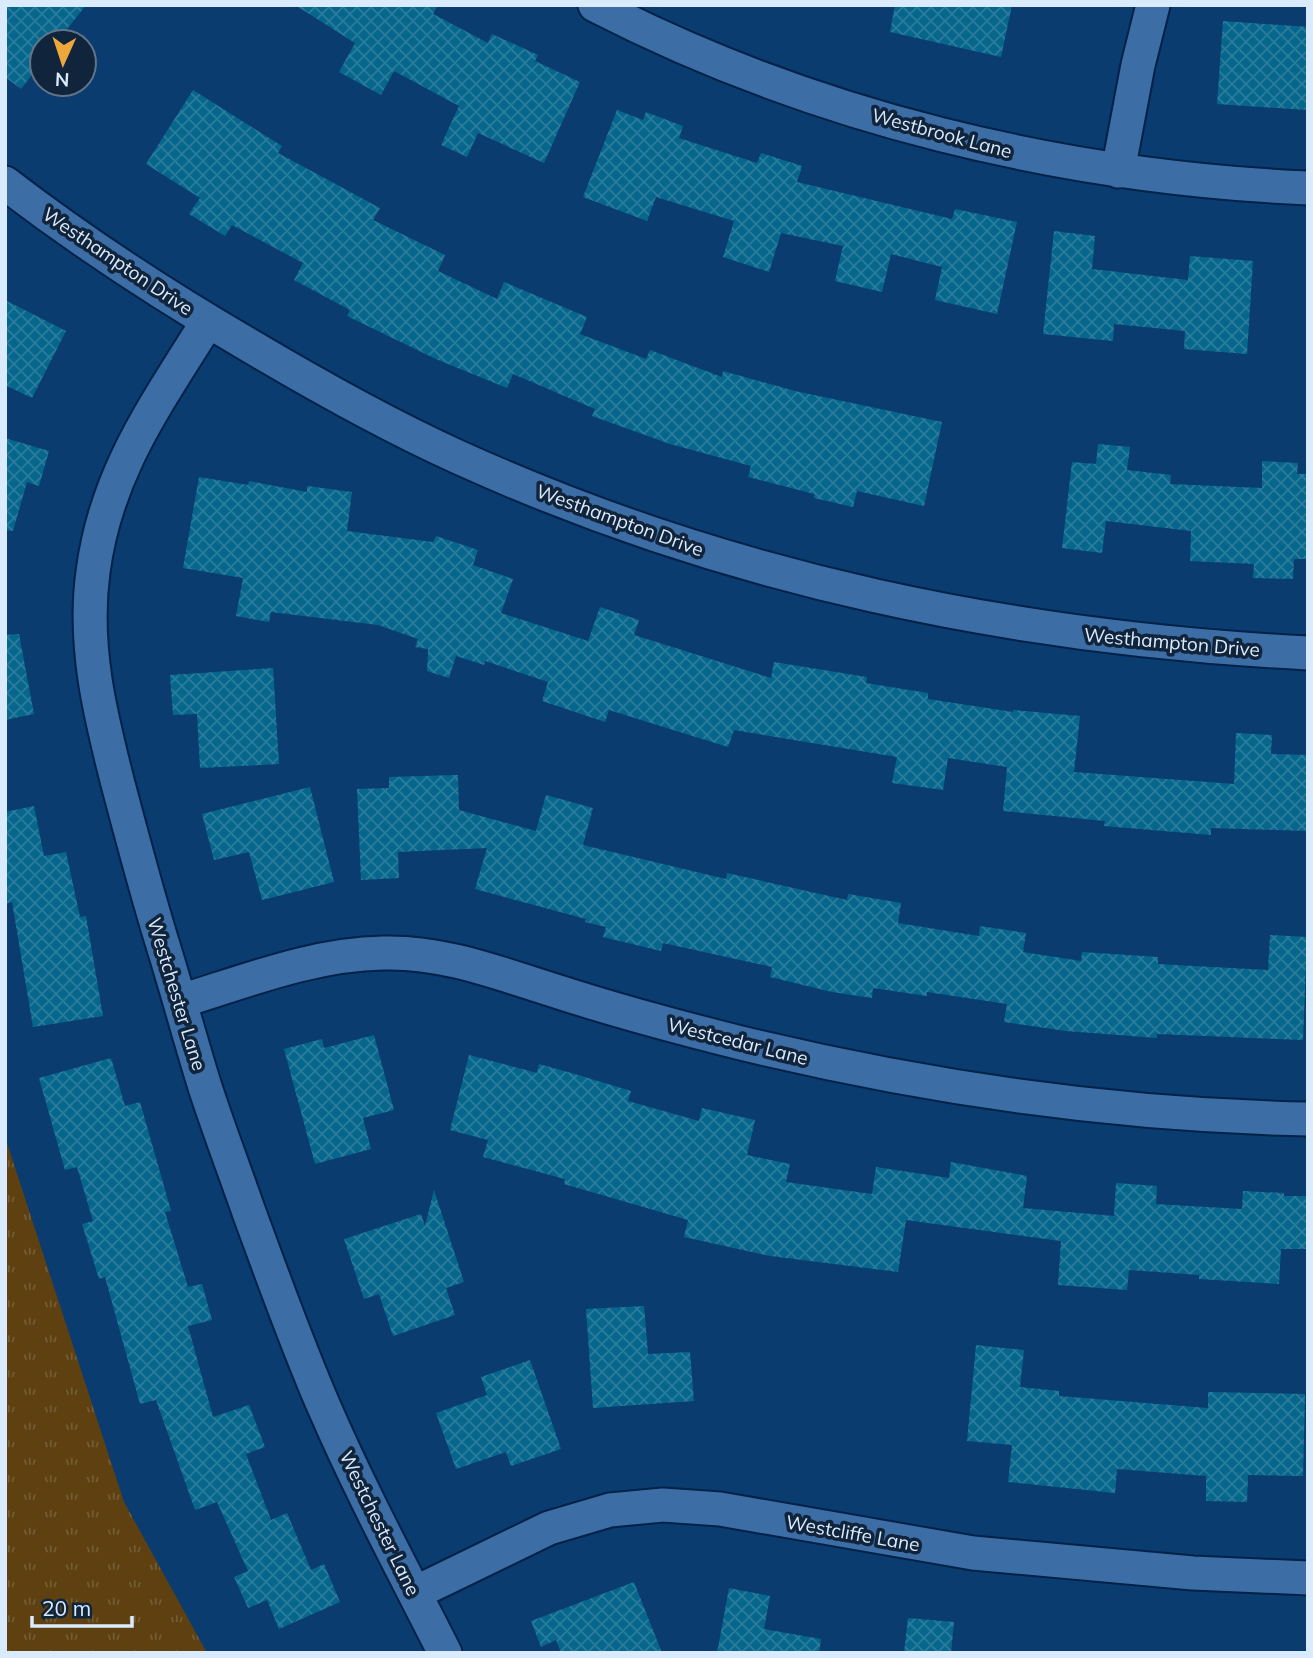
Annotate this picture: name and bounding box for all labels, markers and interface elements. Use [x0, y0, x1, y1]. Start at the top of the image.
north arrow [28, 28, 98, 98]
text: N [54, 68, 70, 92]
street label: Westbrook Lane [869, 103, 1015, 163]
street label: Westhampton Drive [38, 202, 198, 320]
street label: Westhampton Drive [533, 479, 707, 561]
street label: Westhampton Drive [1083, 622, 1261, 662]
street label: Westchester Lane [142, 915, 212, 1073]
street label: Westcedar Lane [665, 1012, 811, 1070]
street label: Westchester Lane [334, 1447, 426, 1599]
street label: Westcliffe Lane [784, 1509, 922, 1557]
scale bar [32, 1584, 131, 1628]
text: 20 m [42, 1595, 91, 1621]

